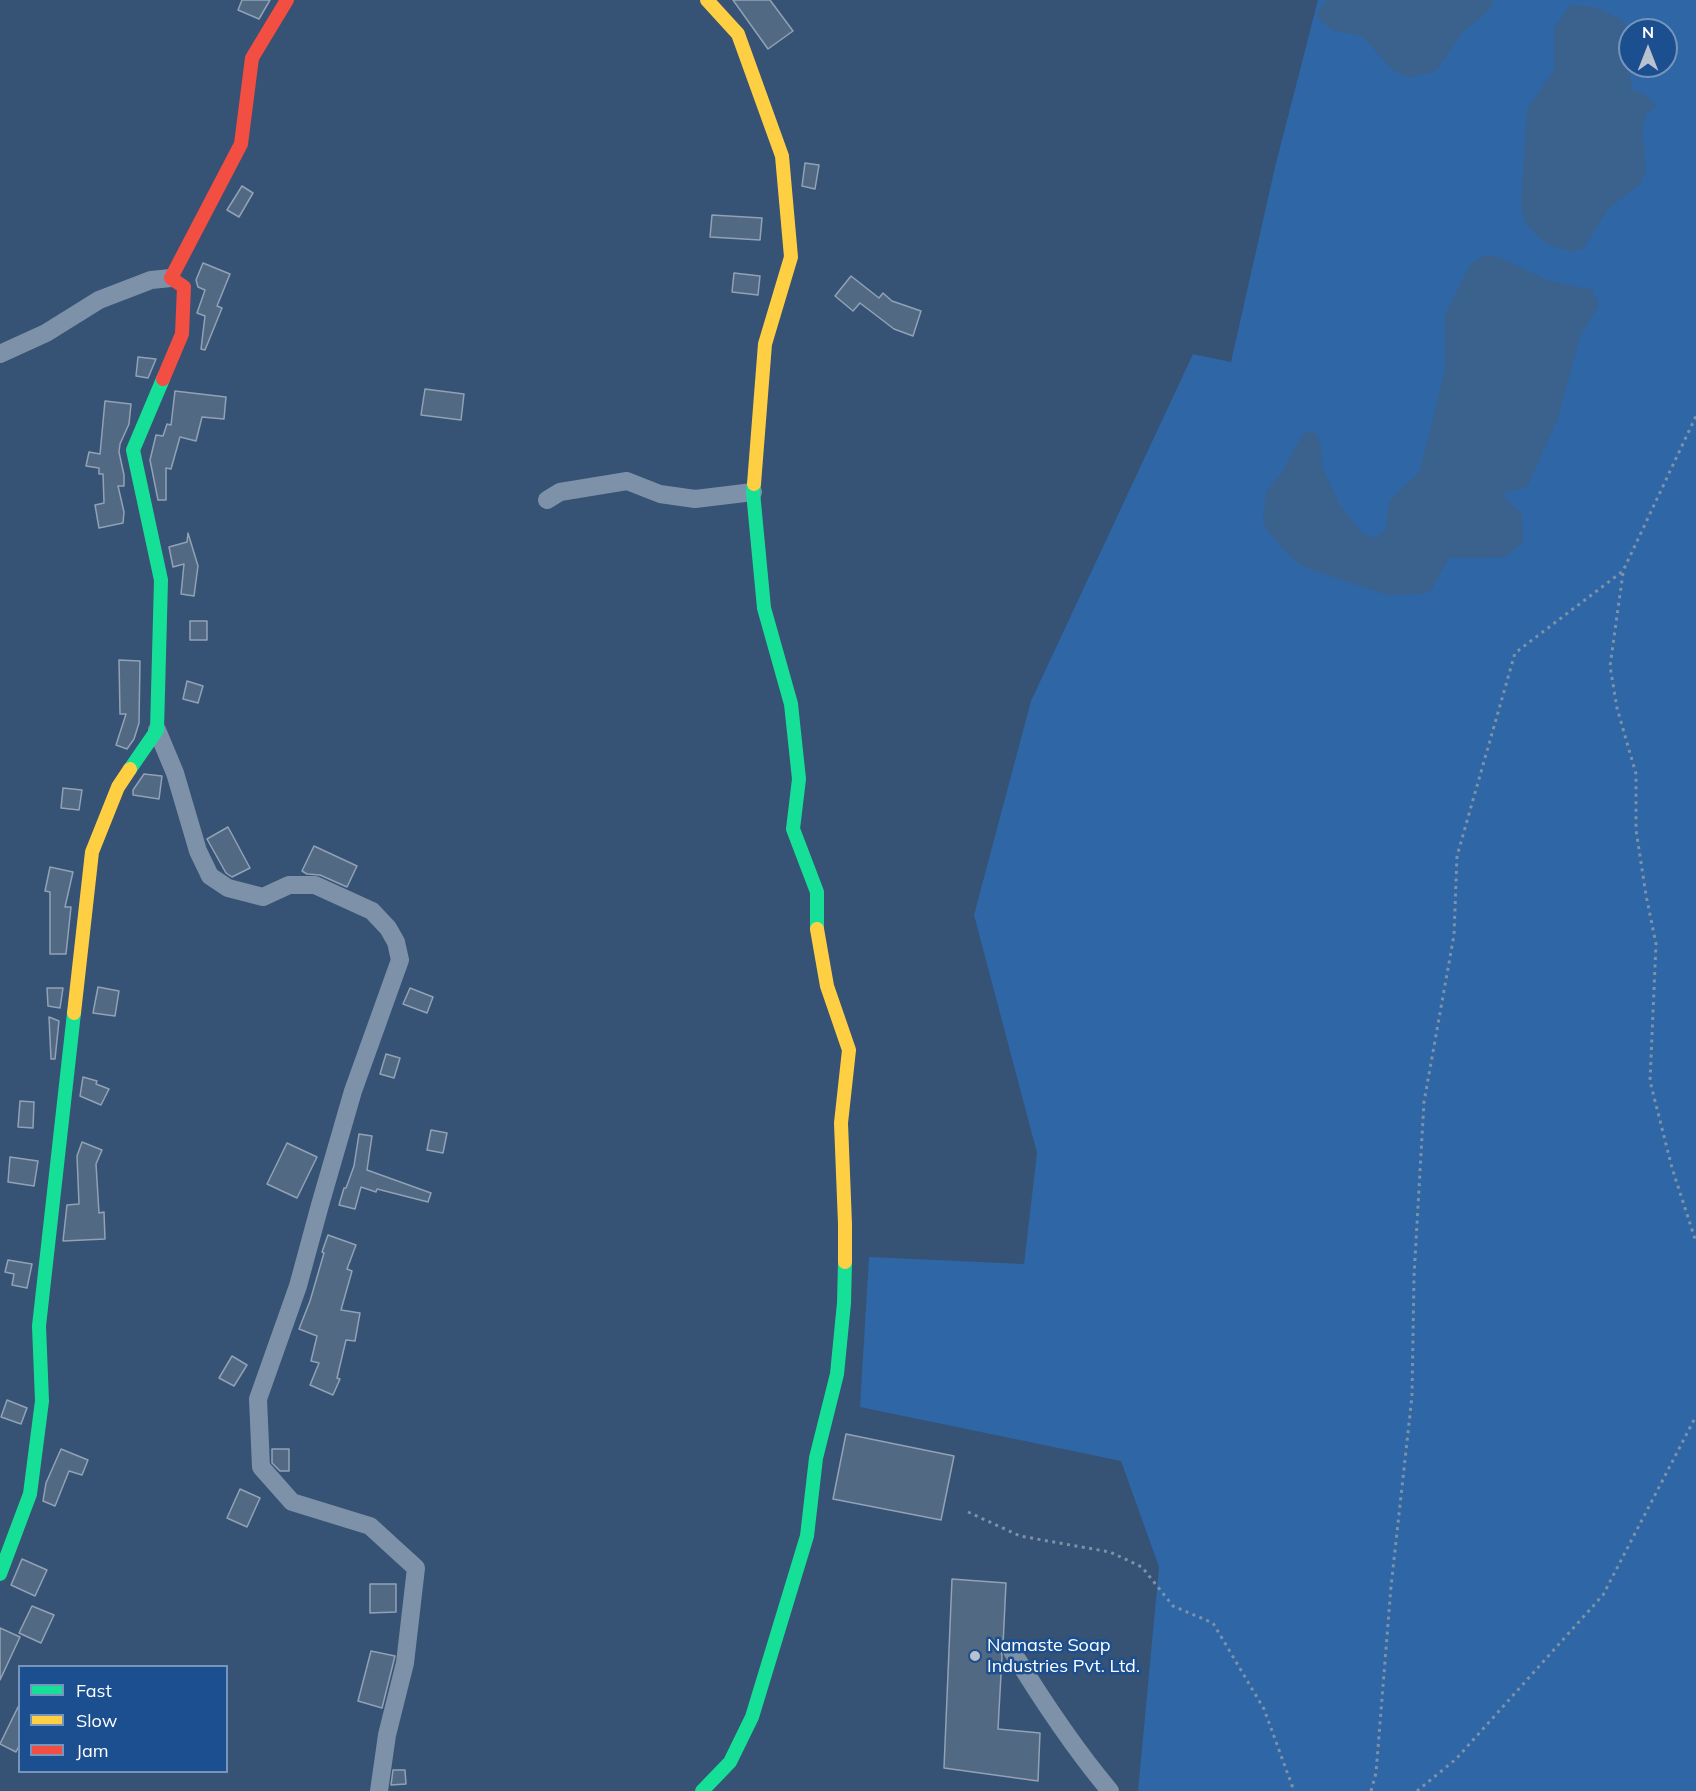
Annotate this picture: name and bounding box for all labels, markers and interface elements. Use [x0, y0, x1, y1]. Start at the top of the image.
north arrow [1618, 18, 1678, 78]
text: N [1642, 22, 1654, 42]
place label: Namaste Soap Industries Pvt. Ltd. [987, 1635, 1140, 1678]
marker: Namaste Soap Industries Pvt. Ltd. [968, 1649, 982, 1663]
legend [18, 1665, 228, 1773]
text: Fast [76, 1679, 112, 1702]
text: Slow [76, 1709, 117, 1732]
text: Jam [76, 1739, 109, 1762]

